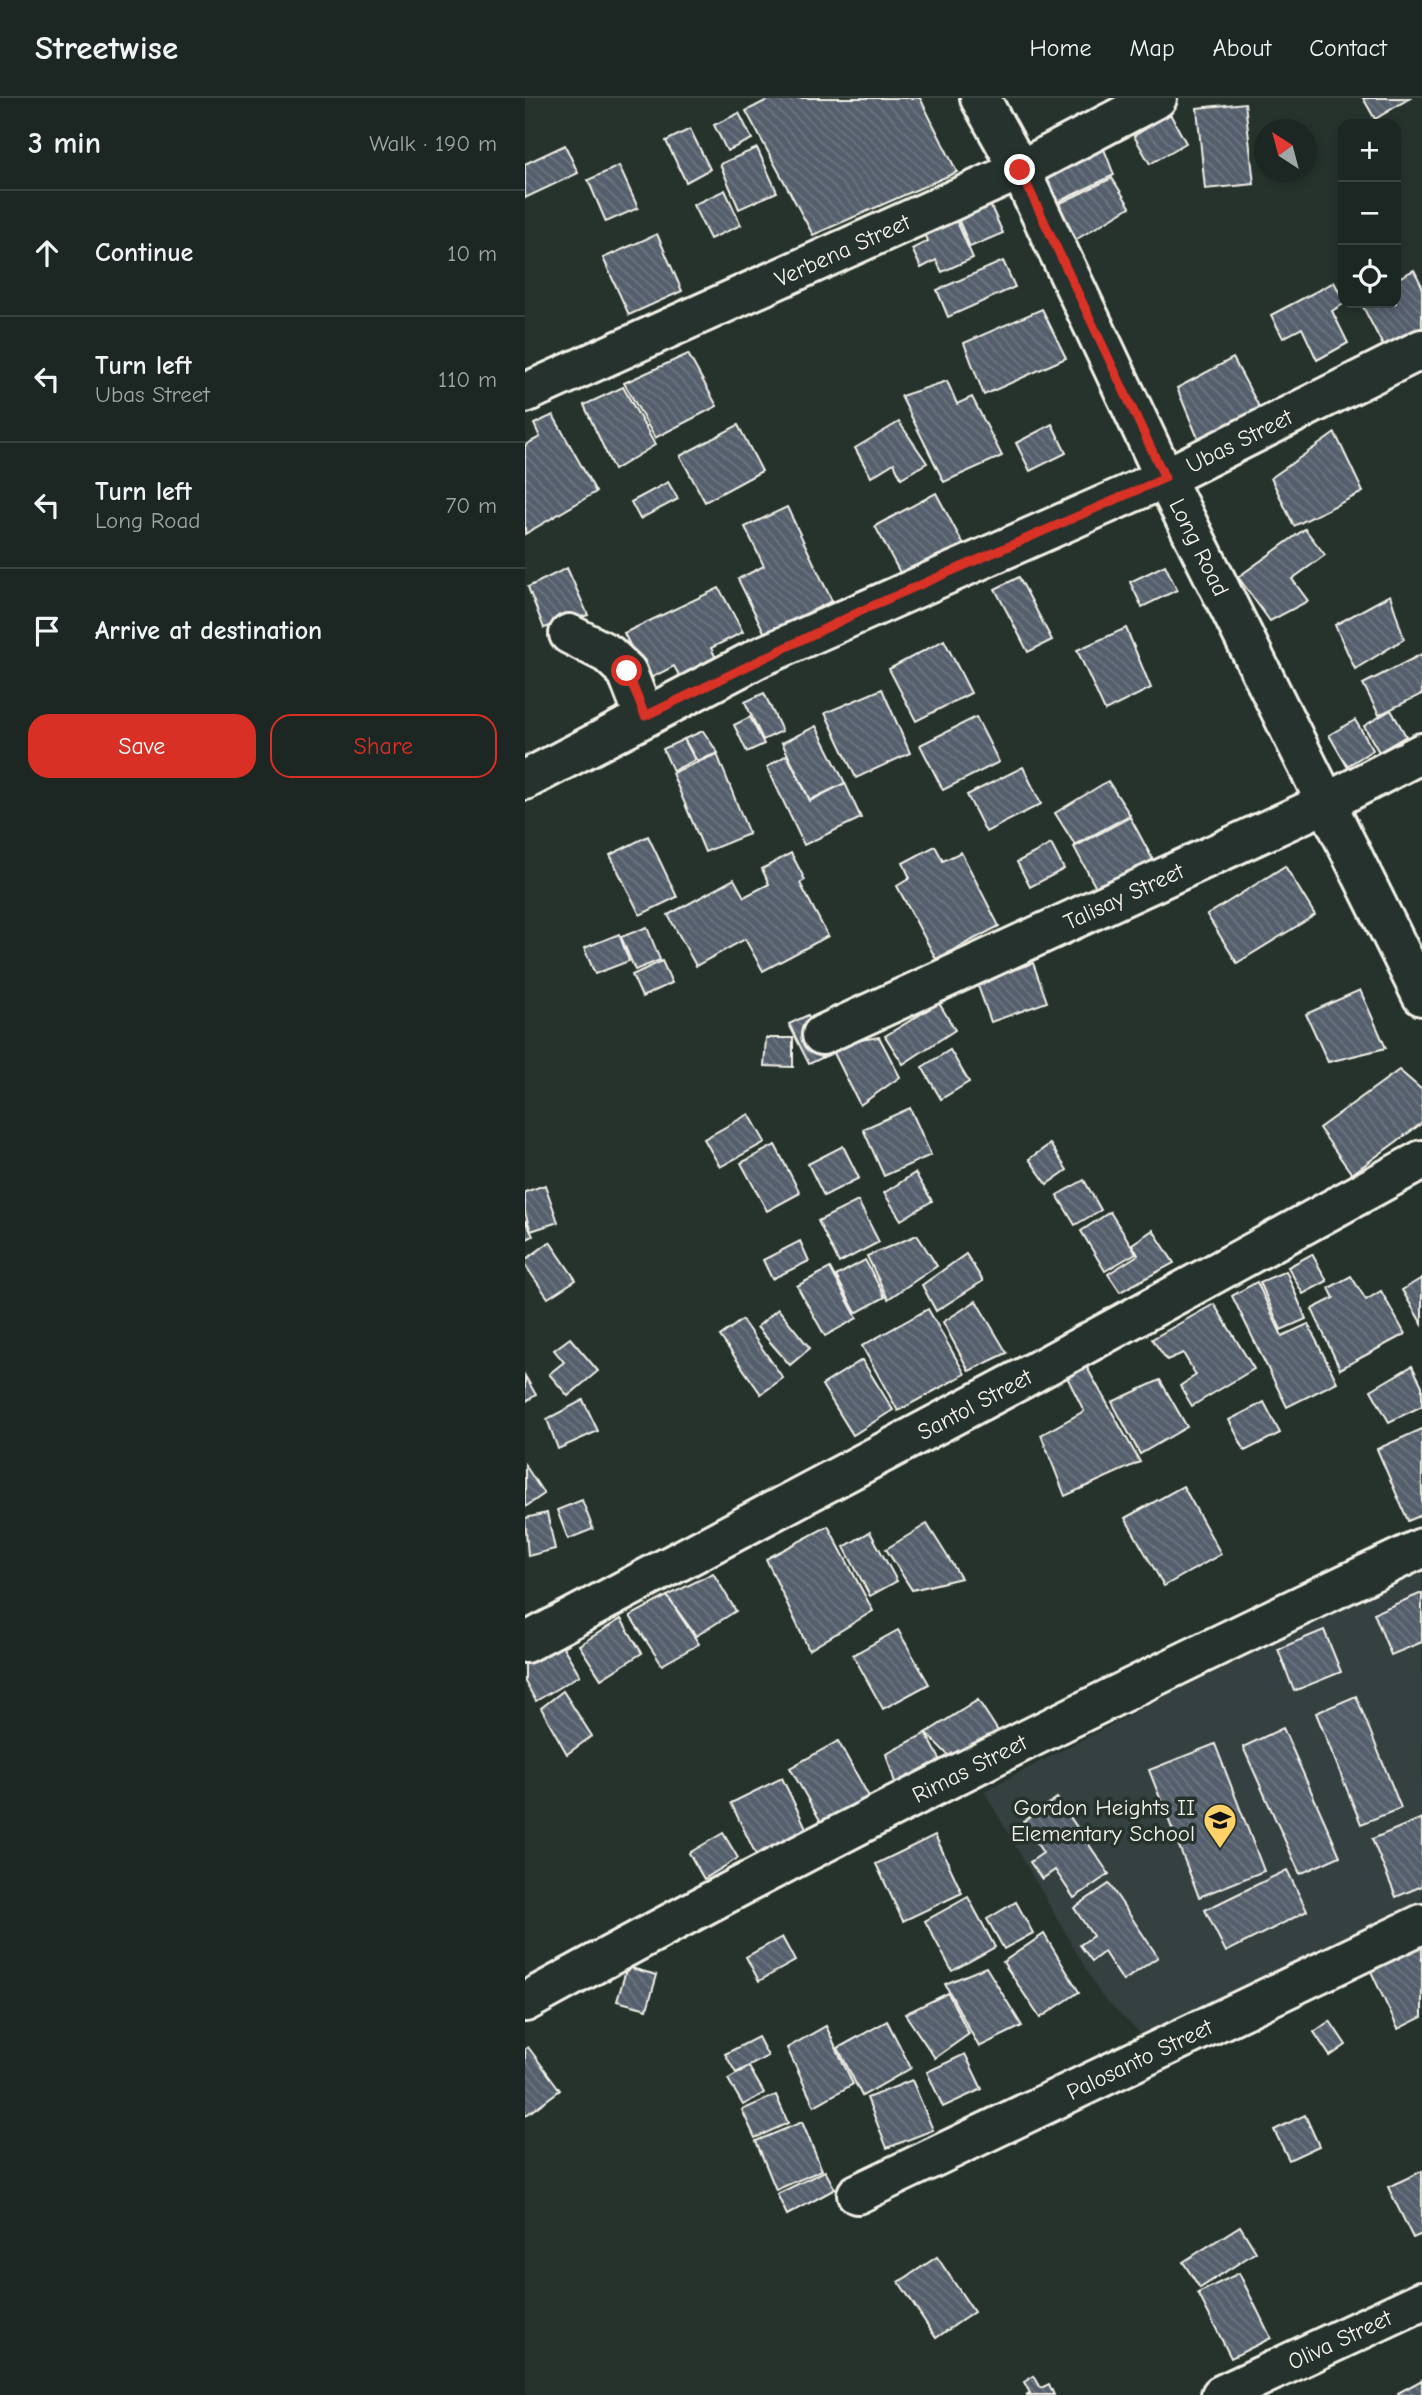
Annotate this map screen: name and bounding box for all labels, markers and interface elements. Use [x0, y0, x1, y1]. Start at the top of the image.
text: Streetwise [35, 29, 178, 67]
text: Home [1030, 34, 1091, 62]
text: Map [1129, 34, 1175, 62]
text: About [1213, 34, 1271, 62]
text: Contact [1309, 34, 1387, 62]
north arrow [1254, 119, 1317, 182]
map controls [1338, 119, 1401, 308]
button: + [1338, 119, 1401, 182]
text: 3 min [28, 126, 101, 161]
text: Walk · 190 m [369, 130, 497, 157]
route end [1004, 154, 1035, 185]
button: − [1338, 182, 1401, 245]
street label: Verbena Street [771, 208, 916, 293]
icon: ahead [28, 234, 66, 272]
text: Continue [95, 238, 193, 268]
text: 10 m [447, 240, 497, 267]
button: locate [1338, 245, 1401, 308]
text: Turn left [95, 351, 192, 381]
icon: left [28, 360, 66, 398]
text: 110 m [438, 366, 497, 393]
text: Ubas Street [95, 381, 210, 408]
street label: Ubas Street [1182, 403, 1298, 479]
text: Turn left [95, 477, 192, 507]
icon: left [28, 486, 66, 524]
text: 70 m [445, 492, 497, 519]
street label: Long Road [1163, 494, 1234, 601]
text: Long Road [95, 507, 201, 534]
icon: arrive [28, 612, 66, 650]
text: Arrive at destination [95, 616, 322, 646]
route start [611, 655, 642, 686]
button: Save [28, 714, 256, 778]
button: Share [270, 714, 497, 778]
street label: Talisay Street [1060, 857, 1189, 936]
street label: Santol Street [913, 1362, 1038, 1446]
street label: Rimas Street [908, 1728, 1033, 1809]
place label: Gordon Heights II Elementary School [1011, 1794, 1195, 1847]
school or university icon: Gordon Heights II Elementary School [1201, 1801, 1239, 1850]
street label: Palosanto Street [1062, 2013, 1218, 2106]
street label: Oliva Street [1284, 2304, 1397, 2376]

